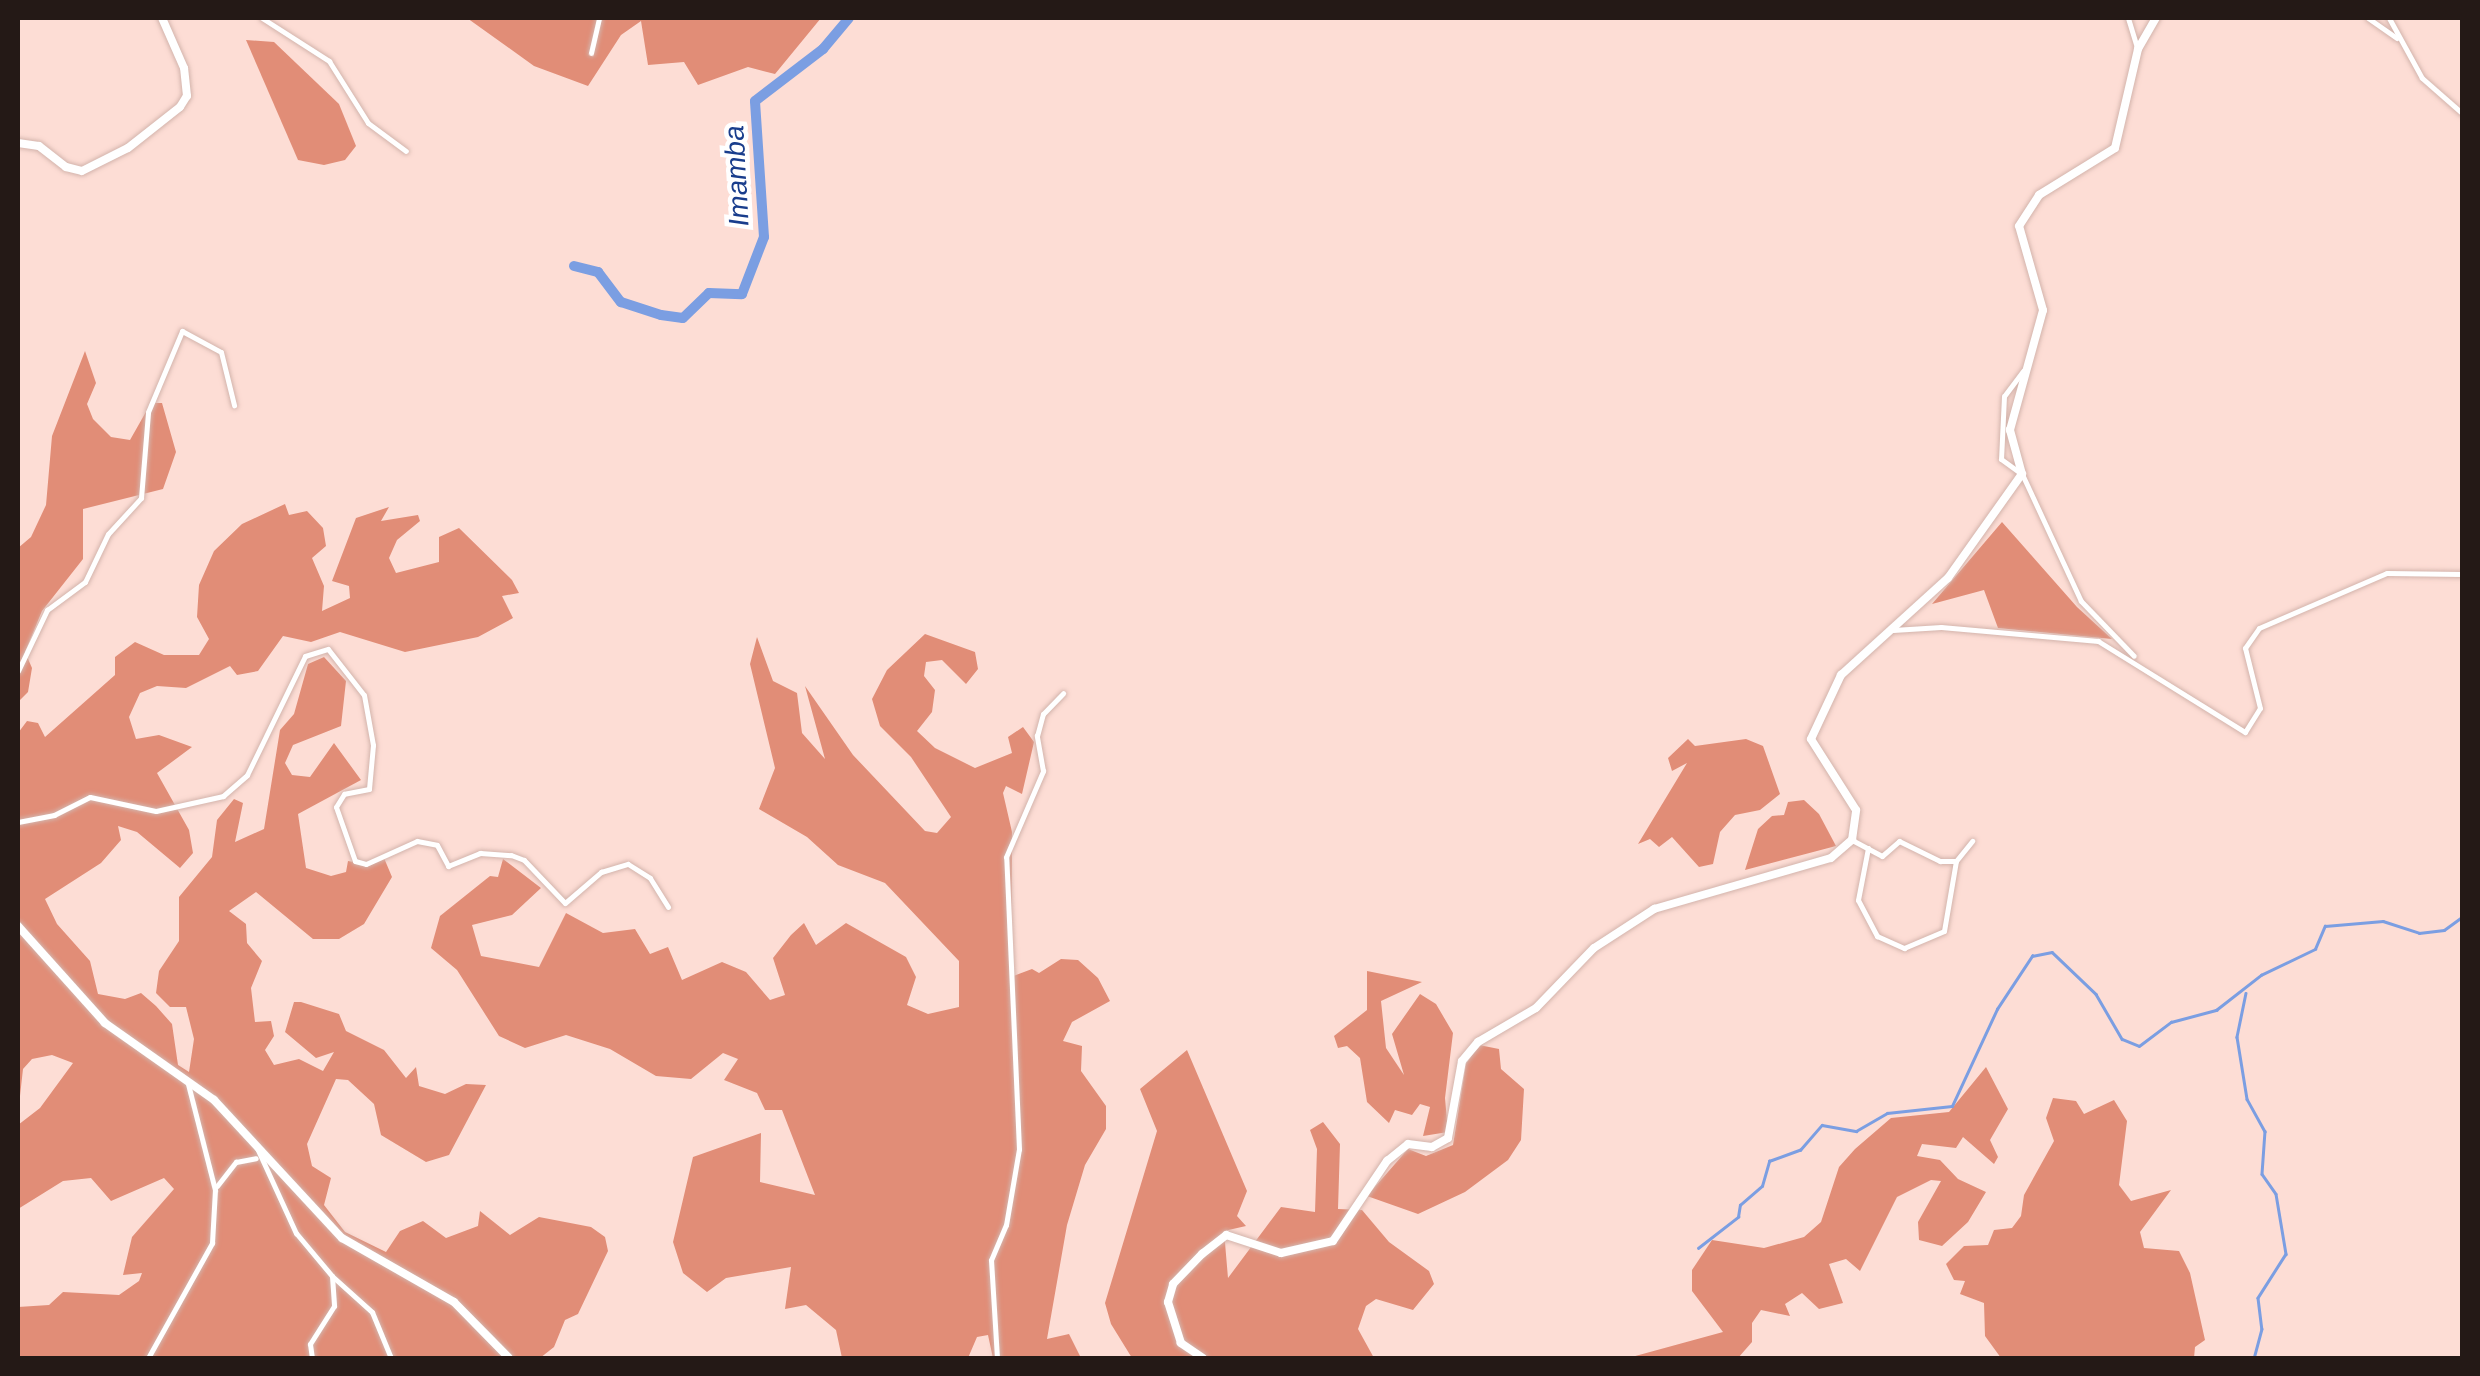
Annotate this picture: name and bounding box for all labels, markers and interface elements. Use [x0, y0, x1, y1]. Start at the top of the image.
water label: Imamba [718, 125, 756, 227]

